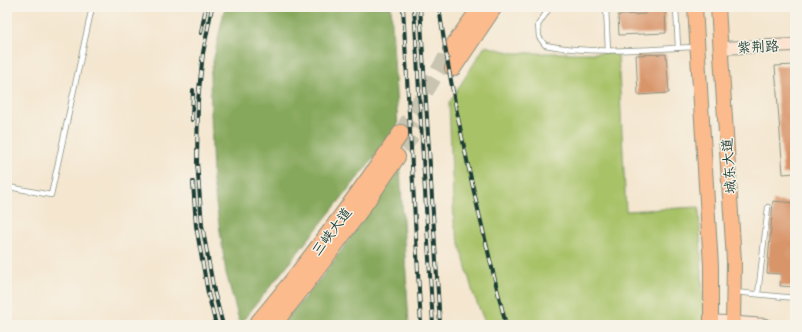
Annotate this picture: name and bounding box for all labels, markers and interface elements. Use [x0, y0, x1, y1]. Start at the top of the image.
street label: 紫荆路 [737, 35, 779, 57]
street label: 城东大道 [717, 137, 739, 195]
street label: 三峡大道 [307, 203, 355, 259]

